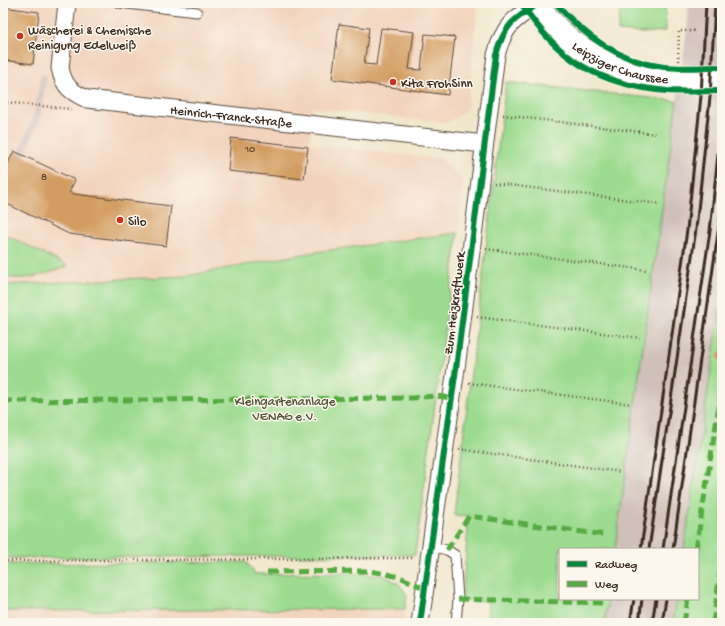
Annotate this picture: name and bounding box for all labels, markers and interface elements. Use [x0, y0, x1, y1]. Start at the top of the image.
place label: Wäscherei & Chemische Reinigung Edelweiß [28, 24, 151, 54]
marker: Wäscherei & Chemische Reinigung Edelweiß [15, 31, 25, 41]
street label: Leipziger Chaussee [569, 39, 669, 88]
marker: Kita FrohSinn [388, 77, 398, 87]
place label: Kita FrohSinn [401, 77, 474, 92]
street label: Heinrich-Franck-Straße [169, 103, 293, 132]
house number: 10 [244, 144, 255, 156]
house number: 8 [41, 172, 47, 184]
marker: Silo [115, 215, 125, 225]
place label: Silo [128, 215, 147, 230]
street label: Zum Heizkraftwerk [442, 250, 469, 356]
park label: Kleingartenanlage VENAG e.V. [235, 395, 336, 425]
legend [559, 548, 699, 600]
text: Radweg [595, 559, 637, 573]
text: Weg [595, 579, 618, 593]

